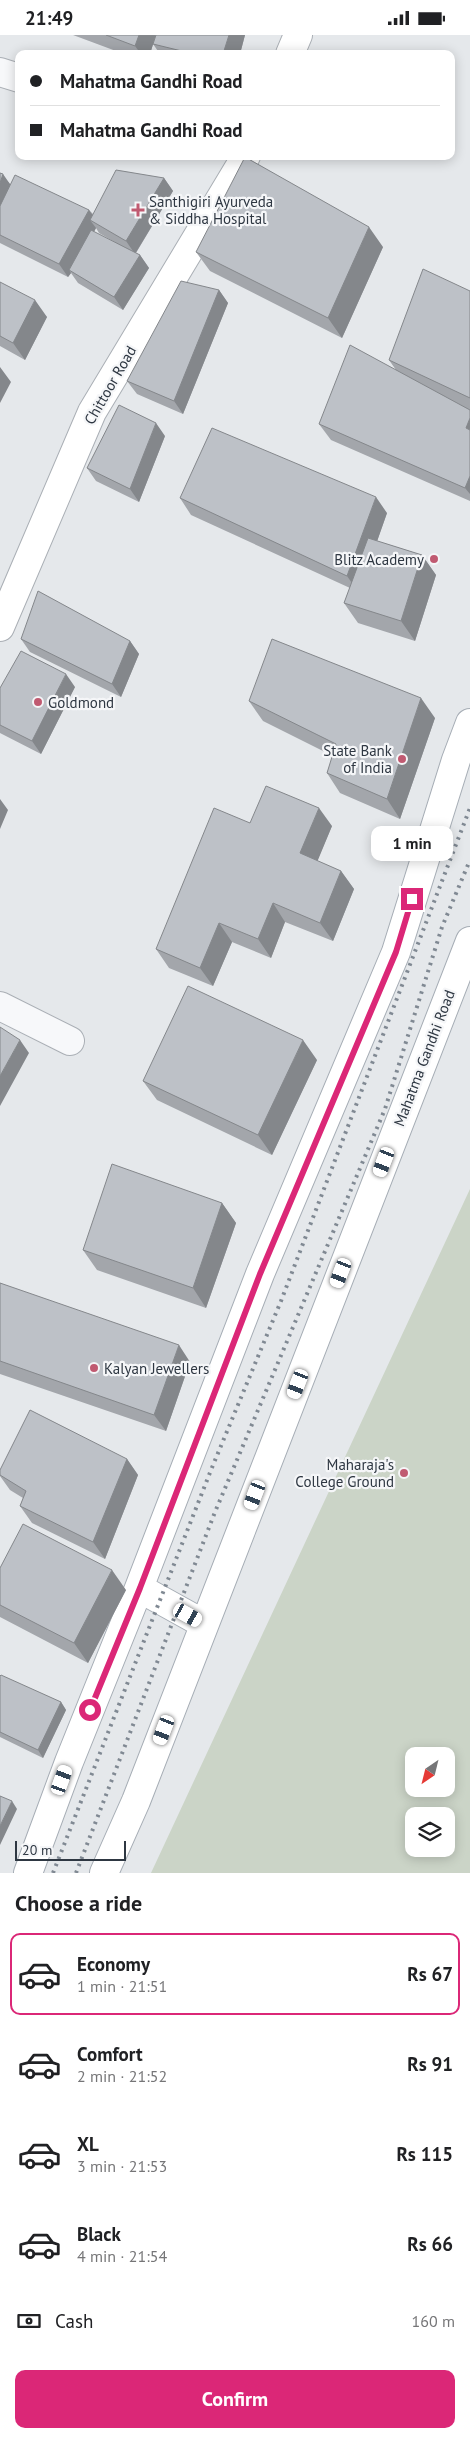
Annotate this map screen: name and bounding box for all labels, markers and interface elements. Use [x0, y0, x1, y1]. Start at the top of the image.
text: 21:49 [25, 6, 73, 30]
text: Mahatma Gandhi Road [60, 69, 243, 93]
text: Mahatma Gandhi Road [60, 118, 243, 142]
place label: Santhigiri Ayurveda & Siddha Hospital [149, 192, 273, 228]
marker: Santhigiri Ayurveda & Siddha Hospital [131, 203, 145, 217]
street label: Chittoor Road [80, 342, 140, 428]
place label: Blitz Academy [334, 550, 424, 569]
marker: Blitz Academy [428, 553, 440, 565]
place label: Goldmond [48, 693, 114, 712]
marker: Goldmond [32, 696, 44, 708]
place label: State Bank of India [323, 741, 393, 777]
marker: State Bank of India [396, 753, 408, 765]
callout: 1 min [371, 827, 453, 861]
text: 1 min [392, 833, 432, 853]
route end [401, 888, 423, 910]
street label: Mahatma Gandhi Road [389, 987, 459, 1129]
car [371, 1145, 396, 1179]
car [328, 1256, 353, 1290]
place label: Kalyan Jewellers [104, 1359, 209, 1378]
marker: Kalyan Jewellers [88, 1362, 100, 1374]
car [285, 1367, 310, 1401]
place label: Maharaja's College Ground [295, 1455, 394, 1491]
marker: Maharaja's College Ground [398, 1467, 410, 1479]
car [242, 1478, 267, 1512]
car [171, 1601, 204, 1629]
route start [79, 1699, 101, 1721]
car [151, 1713, 176, 1747]
north arrow [405, 1747, 455, 1797]
map controls [405, 1747, 455, 1857]
car [49, 1763, 74, 1797]
button: layers [405, 1807, 455, 1857]
scale bar [15, 1838, 126, 1861]
text: 20 m [22, 1841, 52, 1859]
text: Choose a ride [15, 1889, 142, 1917]
icon: car [17, 1952, 62, 1997]
text: Economy [77, 1952, 150, 1976]
text: Rs 67 [407, 1962, 453, 1986]
text: 1 min · 21:51 [77, 1976, 167, 1996]
icon: car [17, 2042, 62, 2087]
text: Comfort [77, 2042, 143, 2066]
text: Rs 91 [407, 2052, 453, 2076]
text: 2 min · 21:52 [77, 2066, 167, 2086]
icon: car [17, 2132, 62, 2177]
text: XL [77, 2132, 99, 2156]
text: Rs 115 [396, 2142, 453, 2166]
text: 3 min · 21:53 [77, 2156, 167, 2176]
icon: car [17, 2222, 62, 2267]
text: Black [77, 2222, 121, 2246]
text: Rs 66 [407, 2232, 453, 2256]
text: 4 min · 21:54 [77, 2246, 167, 2266]
icon: cash [15, 2307, 43, 2335]
text: Cash [55, 2309, 93, 2333]
text: 160 m [412, 2311, 455, 2331]
button: Confirm [15, 2370, 455, 2428]

